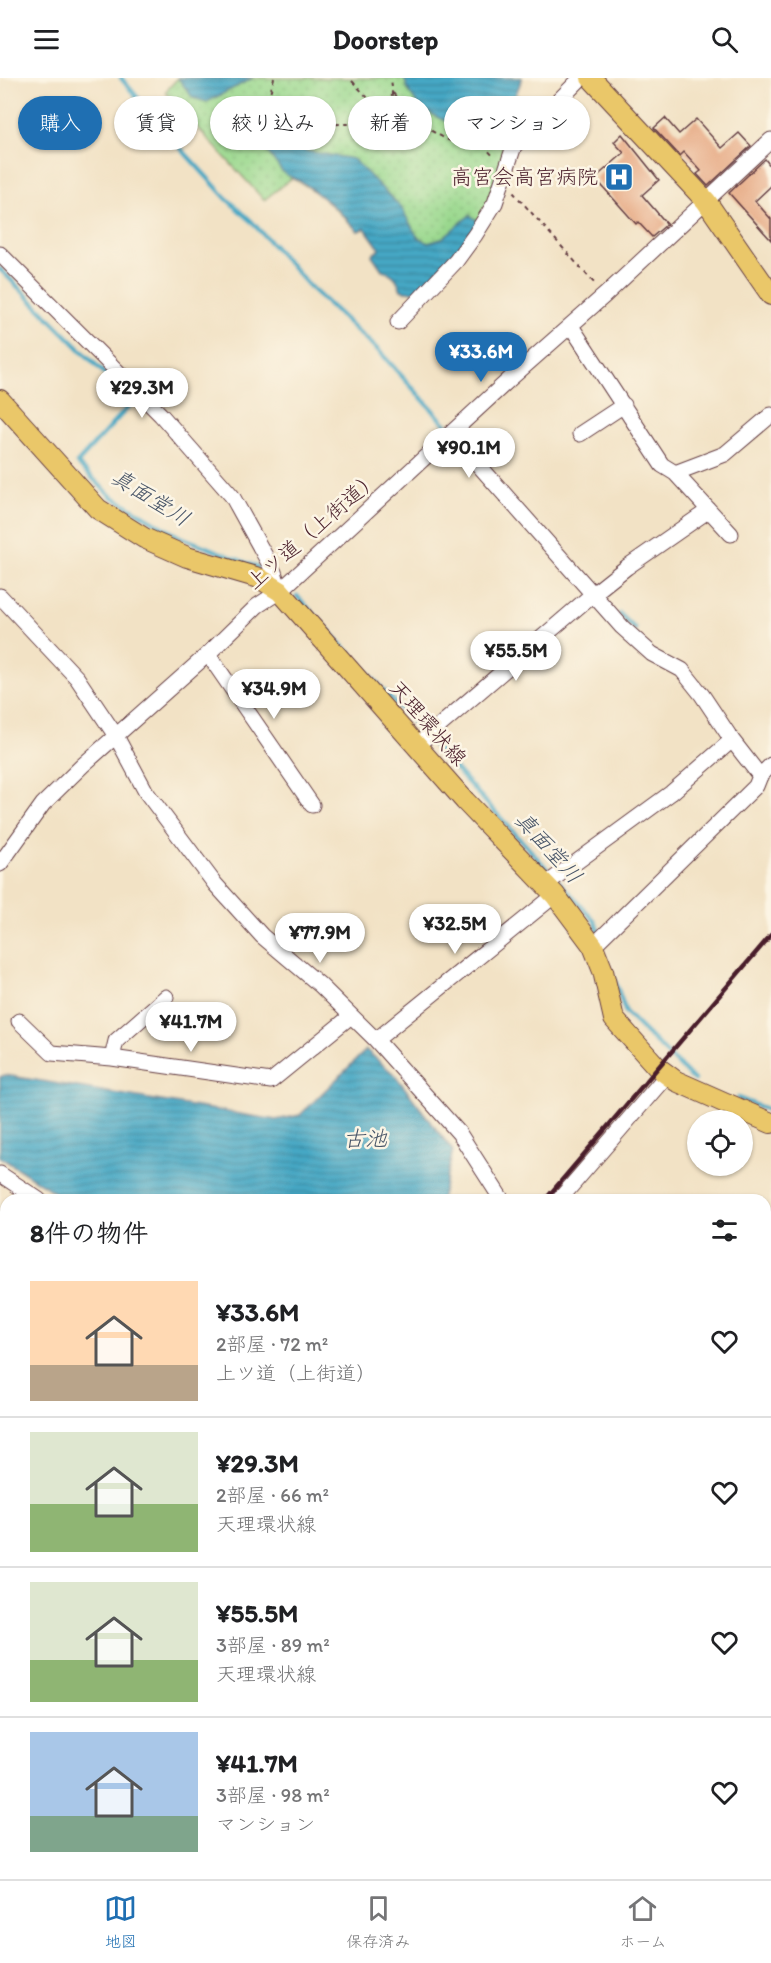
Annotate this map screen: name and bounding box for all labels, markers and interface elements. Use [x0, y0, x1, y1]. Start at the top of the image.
icon: menu [30, 23, 63, 56]
text: Doorstep [333, 23, 438, 56]
icon: search [708, 23, 741, 56]
chip: 購入 [18, 96, 102, 150]
chip: 賃貸 [114, 96, 198, 150]
chip: 絞り込み [210, 96, 336, 150]
chip: 新着 [348, 96, 432, 150]
chip: マンション [444, 96, 590, 150]
hospital icon: 高宮会高宮病院 [603, 161, 635, 193]
place label: 高宮会高宮病院 [451, 164, 598, 189]
pin: ¥33.6M [432, 332, 530, 383]
text: ¥33.6M [449, 339, 513, 363]
pin: ¥29.3M [93, 368, 191, 419]
text: ¥29.3M [110, 375, 174, 399]
pin: ¥90.1M [420, 428, 518, 479]
text: ¥90.1M [437, 435, 501, 459]
water label: 真面堂川 [106, 463, 195, 532]
street label: 上ツ道（上街道） [241, 465, 384, 594]
pin: ¥55.5M [467, 631, 565, 682]
text: ¥55.5M [484, 638, 548, 662]
pin: ¥34.9M [225, 669, 323, 720]
street label: 天理環状線 [385, 675, 472, 770]
text: ¥34.9M [241, 676, 307, 700]
water label: 真面堂川 [509, 806, 588, 889]
pin: ¥32.5M [406, 904, 504, 955]
text: ¥32.5M [423, 911, 487, 935]
pin: ¥77.9M [271, 913, 369, 964]
text: ¥77.9M [289, 920, 351, 944]
pin: ¥41.7M [142, 1002, 240, 1053]
text: ¥41.7M [159, 1009, 223, 1033]
map controls [687, 1110, 753, 1176]
button: locate [687, 1110, 753, 1176]
water label: 古池 [343, 1125, 388, 1152]
icon: filters [708, 1214, 741, 1247]
text: 8件の物件 [30, 1217, 148, 1249]
text: ¥33.6M [216, 1296, 300, 1328]
icon: home [78, 1305, 150, 1377]
icon: heart [708, 1325, 741, 1358]
text: 2部屋 · 72 m² [216, 1332, 328, 1356]
text: 上ツ道（上街道） [216, 1361, 376, 1385]
text: ¥29.3M [216, 1447, 299, 1479]
icon: home [78, 1456, 150, 1528]
icon: heart [708, 1476, 741, 1509]
text: 2部屋 · 66 m² [216, 1483, 329, 1507]
text: 天理環状線 [216, 1512, 316, 1536]
text: ¥55.5M [216, 1597, 298, 1629]
icon: home [78, 1606, 150, 1678]
icon: heart [708, 1626, 741, 1659]
text: 3部屋 · 89 m² [216, 1633, 330, 1657]
text: 天理環状線 [216, 1662, 316, 1686]
text: ¥41.7M [216, 1747, 298, 1779]
icon: home [78, 1756, 150, 1828]
icon: heart [708, 1776, 741, 1809]
text: 3部屋 · 98 m² [216, 1783, 330, 1807]
text: マンション [216, 1812, 315, 1836]
tab: 地図 [104, 1892, 137, 1952]
tab: 保存済み [346, 1892, 410, 1952]
tab: ホーム [619, 1892, 667, 1952]

